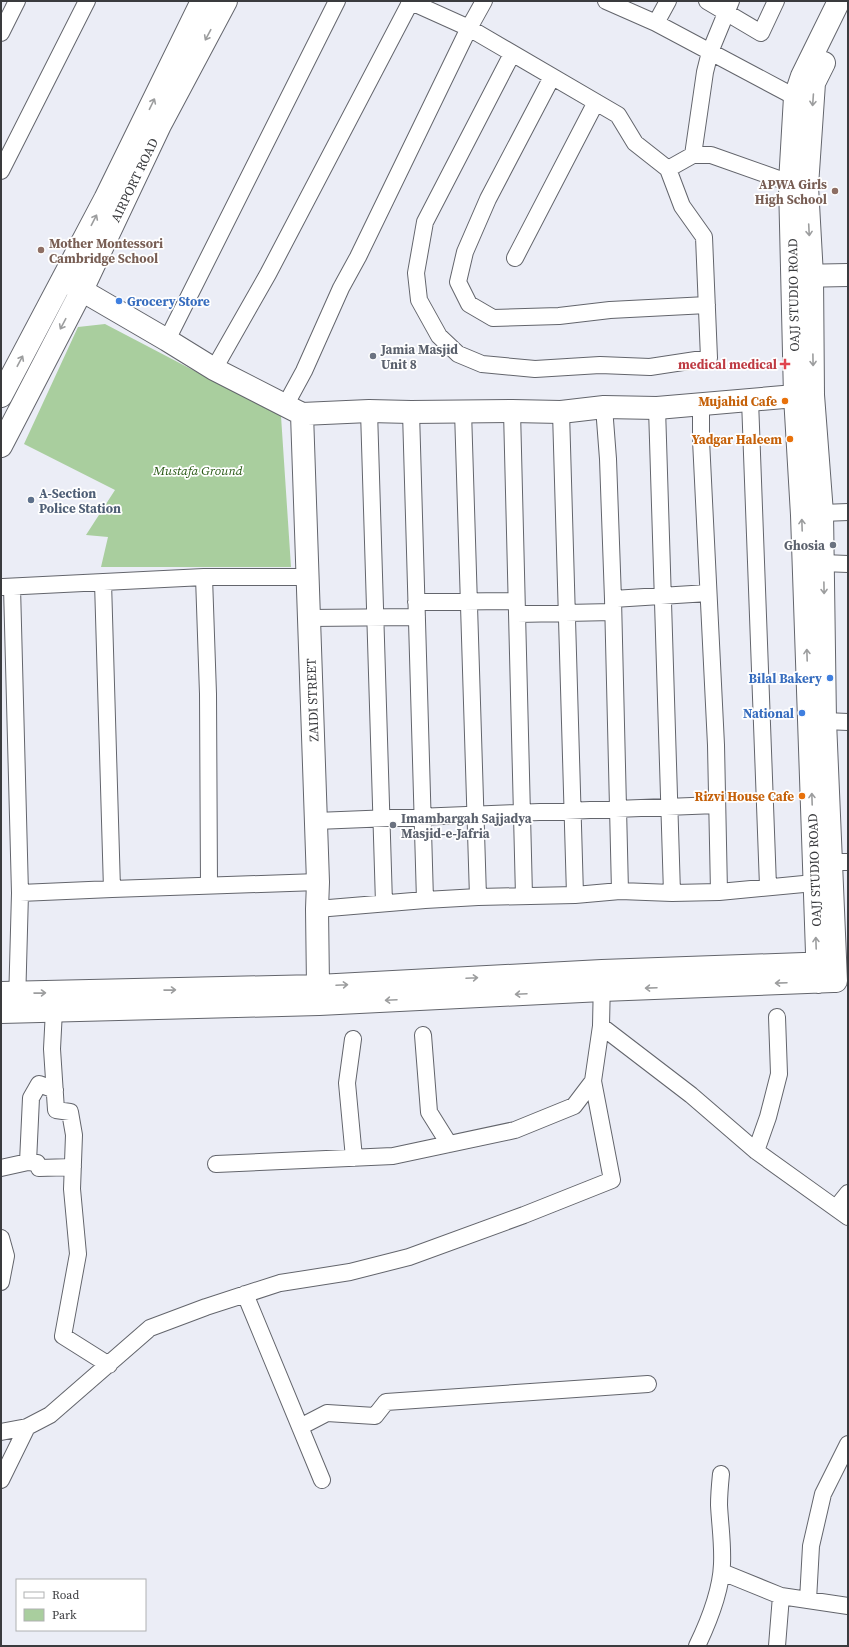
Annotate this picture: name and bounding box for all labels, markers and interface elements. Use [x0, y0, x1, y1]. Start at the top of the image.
one-way arrow [204, 29, 211, 41]
one-way arrow [810, 93, 817, 106]
one-way arrow [149, 98, 156, 110]
street label: AIRPORT ROAD [107, 135, 162, 225]
place label: APWA Girls High School [755, 176, 827, 208]
marker: APWA Girls High School [830, 186, 840, 196]
one-way arrow [91, 215, 99, 227]
one-way arrow [806, 223, 813, 236]
place label: Mother Montessori Cambridge School [49, 235, 163, 267]
street label: OAJJ STUDIO ROAD [784, 238, 803, 352]
marker: Mother Montessori Cambridge School [36, 245, 46, 255]
place label: Grocery Store [127, 293, 210, 310]
marker: Grocery Store [114, 296, 124, 306]
one-way arrow [59, 318, 67, 330]
place label: Jamia Masjid Unit 8 [380, 341, 458, 373]
marker: Jamia Masjid Unit 8 [368, 351, 378, 361]
one-way arrow [809, 353, 817, 366]
one-way arrow [16, 355, 24, 367]
place label: medical medical [678, 356, 777, 373]
marker: medical medical [780, 359, 790, 369]
place label: Mujahid Cafe [698, 393, 777, 410]
marker: Mujahid Cafe [780, 396, 790, 406]
place label: Yadgar Haleem [692, 431, 782, 448]
marker: Yadgar Haleem [785, 434, 795, 444]
park label: Mustafa Ground [152, 462, 243, 479]
place label: A-Section Police Station [39, 485, 121, 517]
marker: A-Section Police Station [26, 495, 36, 505]
one-way arrow [799, 519, 806, 532]
place label: Ghosia [784, 537, 825, 554]
marker: Ghosia [828, 540, 838, 550]
one-way arrow [820, 581, 828, 594]
one-way arrow [803, 649, 811, 662]
street label: ZAIDI STREET [303, 658, 322, 742]
place label: Bilal Bakery [749, 670, 822, 687]
marker: Bilal Bakery [825, 673, 835, 683]
place label: National [743, 705, 794, 722]
marker: National [797, 708, 807, 718]
place label: Rizvi House Cafe [695, 788, 794, 805]
marker: Rizvi House Cafe [797, 791, 807, 801]
one-way arrow [808, 793, 816, 806]
place label: Imambargah Sajjadya Masjid-e-Jafria [401, 810, 532, 842]
street label: OAJJ STUDIO ROAD [804, 813, 825, 927]
marker: Imambargah Sajjadya Masjid-e-Jafria [388, 820, 398, 830]
one-way arrow [813, 937, 820, 950]
one-way arrow [465, 975, 478, 982]
one-way arrow [775, 979, 788, 987]
one-way arrow [335, 981, 348, 989]
one-way arrow [645, 984, 658, 992]
one-way arrow [163, 986, 176, 994]
one-way arrow [33, 989, 46, 997]
one-way arrow [515, 990, 528, 997]
one-way arrow [385, 996, 398, 1004]
legend [16, 1579, 146, 1631]
text: Road [52, 1587, 79, 1603]
text: Park [52, 1607, 77, 1623]

